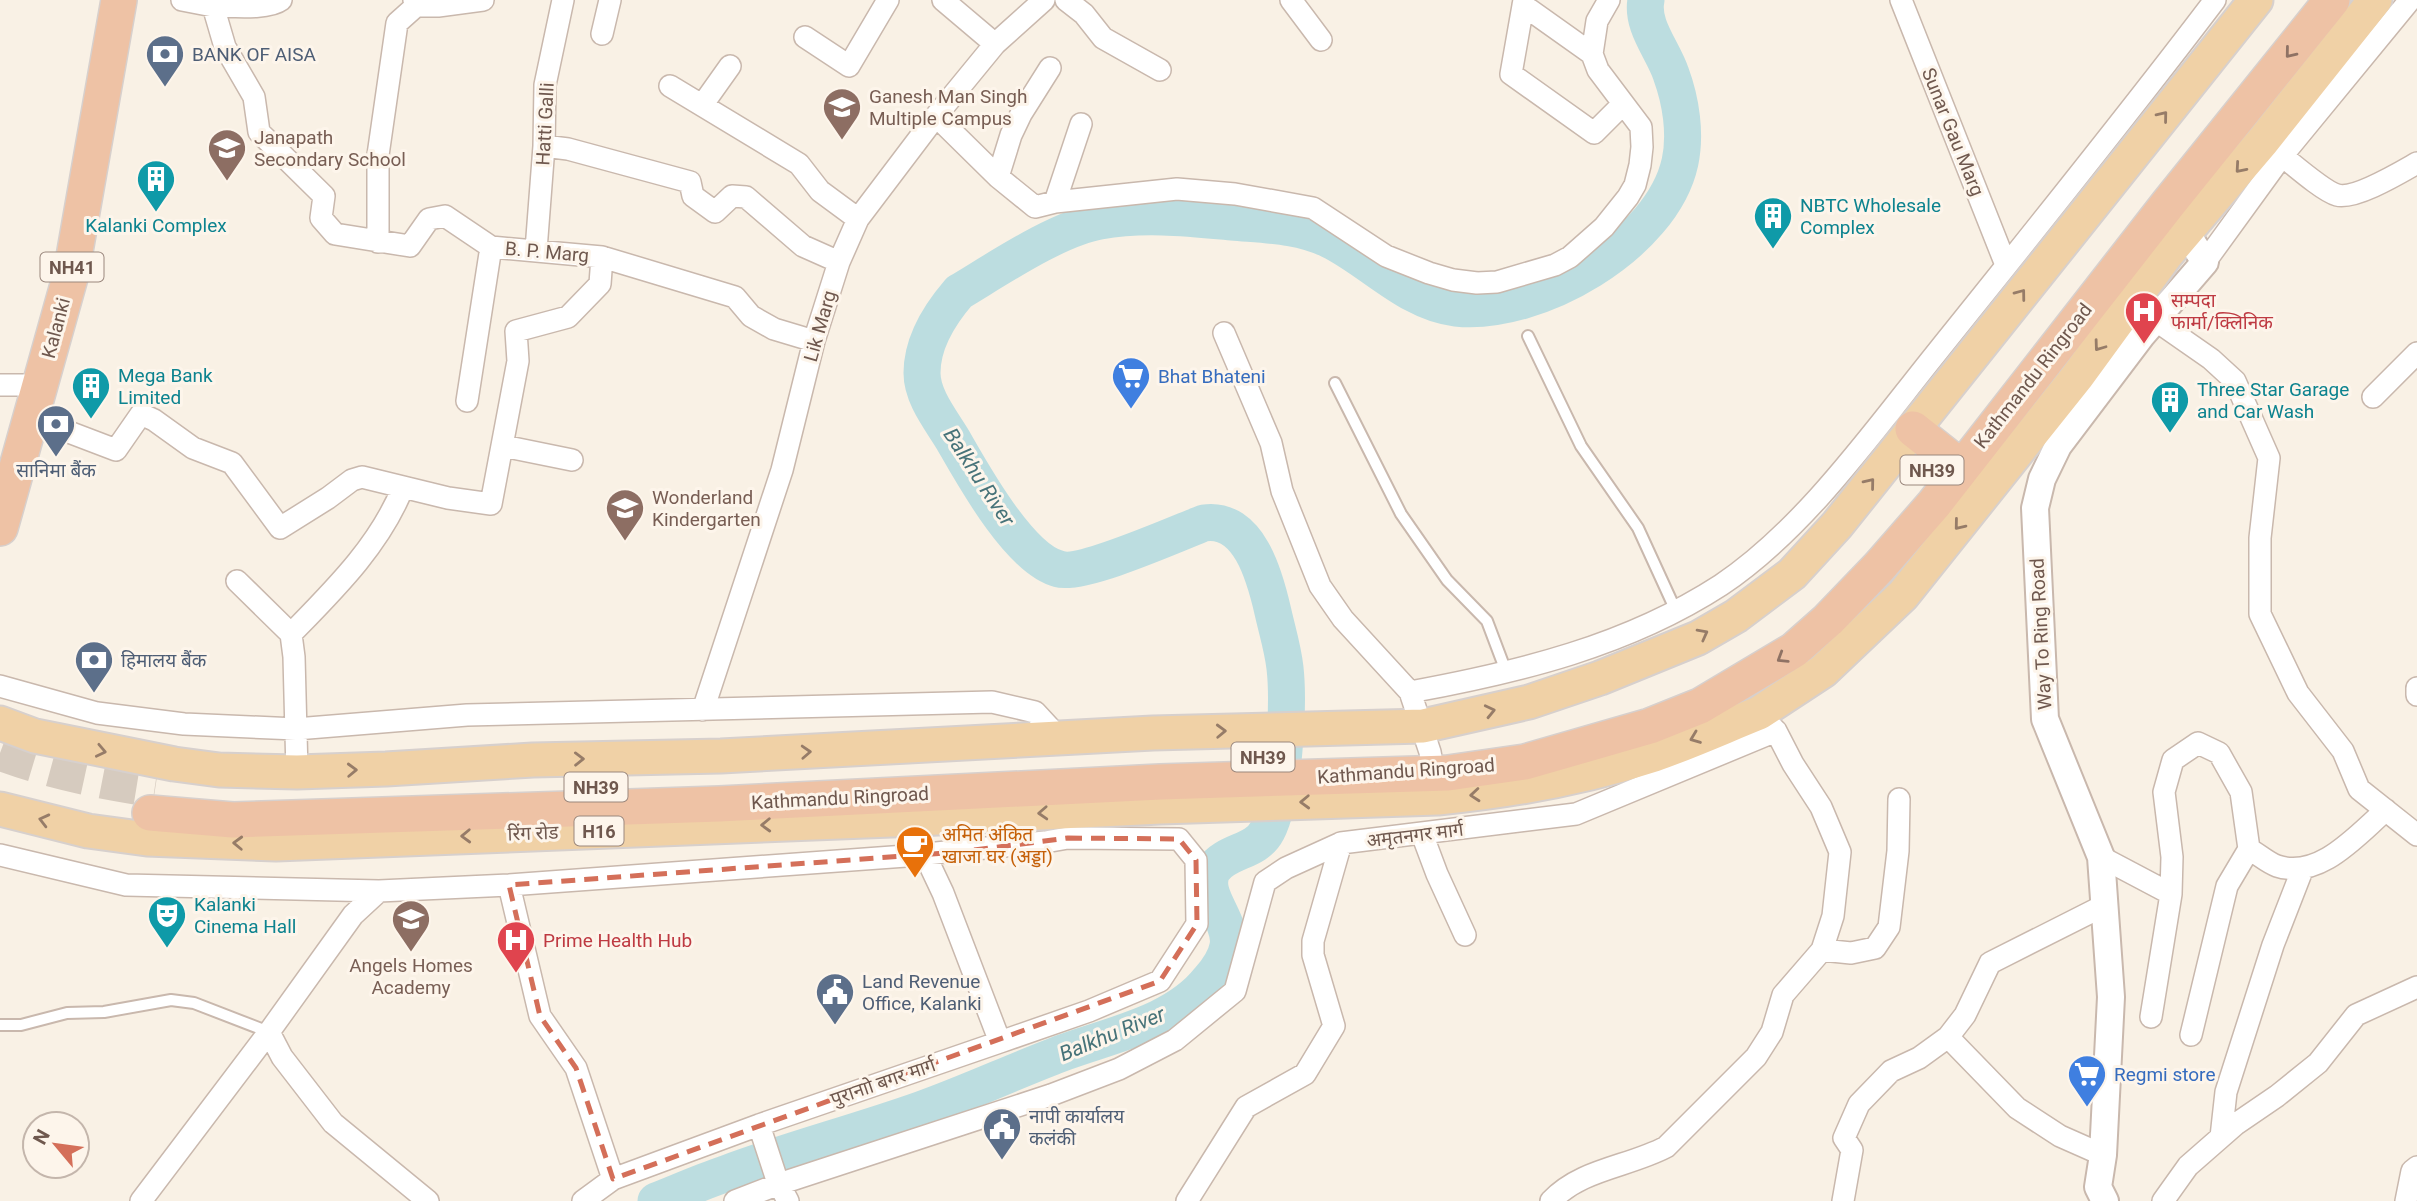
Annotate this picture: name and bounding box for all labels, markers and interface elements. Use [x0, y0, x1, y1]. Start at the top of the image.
bank icon: BANK OF AISA [144, 33, 186, 88]
place label: BANK OF AISA [192, 43, 317, 66]
one-way arrow [2285, 46, 2298, 58]
street label: Sunar Gau Marg [1917, 65, 1989, 199]
street label: Hatti Galli [531, 82, 559, 166]
place label: Ganesh Man Singh Multiple Campus [869, 85, 1028, 130]
school or university icon: Ganesh Man Singh Multiple Campus [821, 86, 863, 141]
one-way arrow [2155, 112, 2167, 125]
place label: Janapath Secondary School [254, 126, 406, 171]
school or university icon: Janapath Secondary School [206, 127, 248, 182]
building icon: Kalanki Complex [135, 158, 177, 213]
one-way arrow [2236, 159, 2248, 172]
place label: NBTC Wholesale Complex [1800, 194, 1941, 239]
building icon: NBTC Wholesale Complex [1752, 195, 1794, 250]
place label: Kalanki Complex [85, 214, 227, 237]
street label: B. P. Marg [504, 237, 590, 267]
road number: NH41 [41, 253, 104, 282]
street label: Lik Marg [799, 288, 841, 364]
place label: सम्पदा फार्मा/क्लिनिक [2171, 289, 2273, 334]
one-way arrow [2013, 290, 2025, 302]
hospital icon: सम्पदा फार्मा/क्लिनिक [2123, 290, 2165, 345]
street label: Kalanki [37, 295, 75, 361]
street label: Kathmandu Ringroad [1969, 299, 2097, 453]
one-way arrow [2095, 338, 2108, 351]
supermarket icon: Bhat Bhateni [1110, 355, 1152, 410]
place label: Mega Bank Limited [118, 364, 213, 409]
building icon: Mega Bank Limited [70, 365, 112, 420]
place label: Bhat Bhateni [1158, 365, 1266, 388]
place label: Three Star Garage and Car Wash [2197, 378, 2349, 423]
building icon: Three Star Garage and Car Wash [2149, 379, 2191, 434]
bank icon: सानिमा बैंक [35, 403, 77, 458]
water label: Balkhu River [939, 424, 1020, 531]
road number: NH39 [1900, 456, 1964, 484]
place label: सानिमा बैंक [16, 459, 96, 482]
one-way arrow [1862, 479, 1875, 491]
place label: Wonderland Kindergarten [652, 486, 761, 531]
school or university icon: Wonderland Kindergarten [604, 487, 646, 542]
one-way arrow [1954, 517, 1967, 530]
street label: Way To Ring Road [2026, 558, 2056, 710]
one-way arrow [1696, 629, 1708, 643]
bank icon: हिमालय बैंक [73, 639, 115, 694]
place label: हिमालय बैंक [121, 649, 207, 672]
one-way arrow [1776, 649, 1789, 662]
one-way arrow [1484, 705, 1496, 720]
one-way arrow [1217, 723, 1227, 739]
one-way arrow [1690, 730, 1702, 744]
one-way arrow [95, 742, 107, 757]
road number: NH39 [1232, 742, 1294, 772]
one-way arrow [801, 745, 812, 760]
one-way arrow [574, 751, 585, 767]
street label: Kathmandu Ringroad [1316, 753, 1496, 789]
one-way arrow [346, 763, 357, 778]
road number: NH39 [564, 772, 628, 802]
street label: Kathmandu Ringroad [751, 782, 929, 814]
one-way arrow [1470, 787, 1481, 802]
one-way arrow [1299, 794, 1310, 809]
one-way arrow [1037, 806, 1048, 821]
one-way arrow [38, 814, 50, 828]
road number: H16 [574, 816, 624, 846]
one-way arrow [761, 818, 772, 833]
street label: अमृतनगर मार्ग [1365, 818, 1466, 853]
street label: रिंग रोड [507, 821, 560, 845]
place label: अमित अंकित खाजा घर (अड्डा) [942, 823, 1053, 868]
cafe icon: अमित अंकित खाजा घर (अड्डा) [894, 824, 936, 879]
one-way arrow [460, 828, 471, 843]
one-way arrow [233, 836, 244, 851]
place label: Kalanki Cinema Hall [194, 893, 296, 938]
theatre icon: Kalanki Cinema Hall [146, 894, 188, 949]
school or university icon: Angels Homes Academy [390, 898, 432, 953]
hospital icon: Prime Health Hub [495, 919, 537, 974]
place label: Prime Health Hub [543, 929, 692, 952]
place label: Angels Homes Academy [349, 954, 473, 999]
place label: Land Revenue Office, Kalanki [862, 970, 982, 1015]
public building icon: Land Revenue Office, Kalanki [814, 971, 856, 1026]
water label: Balkhu River [1056, 1002, 1169, 1066]
street label: पुरानाो बगर मार्ग [827, 1053, 940, 1112]
supermarket icon: Regmi store [2066, 1053, 2108, 1108]
place label: Regmi store [2114, 1063, 2215, 1086]
place label: नापी कार्यालय कलंकी [1029, 1105, 1125, 1150]
public building icon: नापी कार्यालय कलंकी [981, 1106, 1023, 1161]
north arrow [21, 1110, 91, 1180]
text: N [28, 1126, 55, 1148]

